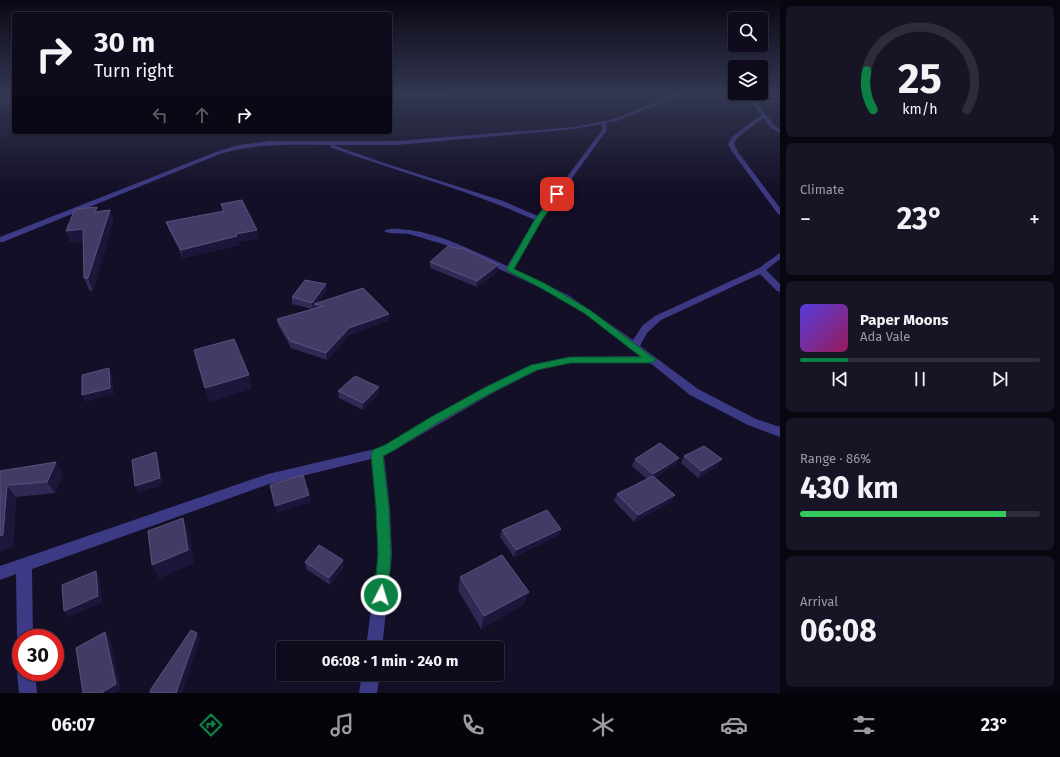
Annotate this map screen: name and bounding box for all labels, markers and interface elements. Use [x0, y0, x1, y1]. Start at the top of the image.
map controls [728, 12, 768, 100]
button: search [728, 12, 768, 52]
text: 30 m [94, 26, 155, 59]
icon: right [28, 28, 80, 80]
text: 25 [898, 54, 942, 104]
text: Turn right [94, 60, 174, 82]
button: layers [728, 60, 768, 100]
text: km/h [902, 100, 938, 117]
icon: left [149, 104, 171, 126]
icon: ahead [191, 104, 213, 126]
icon: right [233, 104, 255, 126]
pin [540, 177, 574, 211]
text: Climate [800, 182, 844, 197]
icon: arrive [546, 183, 568, 205]
text: 23° [897, 201, 943, 237]
text: − [800, 206, 811, 233]
text: + [1029, 206, 1040, 233]
text: Paper Moons [860, 311, 948, 329]
text: Ada Vale [860, 329, 910, 344]
icon: previous [829, 368, 851, 390]
icon: pause [909, 368, 931, 390]
icon: next [989, 368, 1011, 390]
text: Range · 86% [800, 451, 871, 466]
text: 430 km [800, 470, 899, 506]
position arrow [360, 574, 402, 616]
text: Arrival [800, 594, 838, 609]
text: 06:08 [800, 613, 877, 649]
speed limit sign: 30 [12, 629, 64, 681]
text: 06:08 · 1 min · 240 m [322, 652, 458, 670]
icon: directions [197, 711, 225, 739]
icon: music [328, 711, 356, 739]
icon: phone [459, 711, 487, 739]
icon: climate [589, 711, 617, 739]
icon: car [720, 711, 748, 739]
icon: filters [850, 711, 878, 739]
text: 06:07 [51, 714, 95, 736]
text: 23° [981, 714, 1009, 736]

